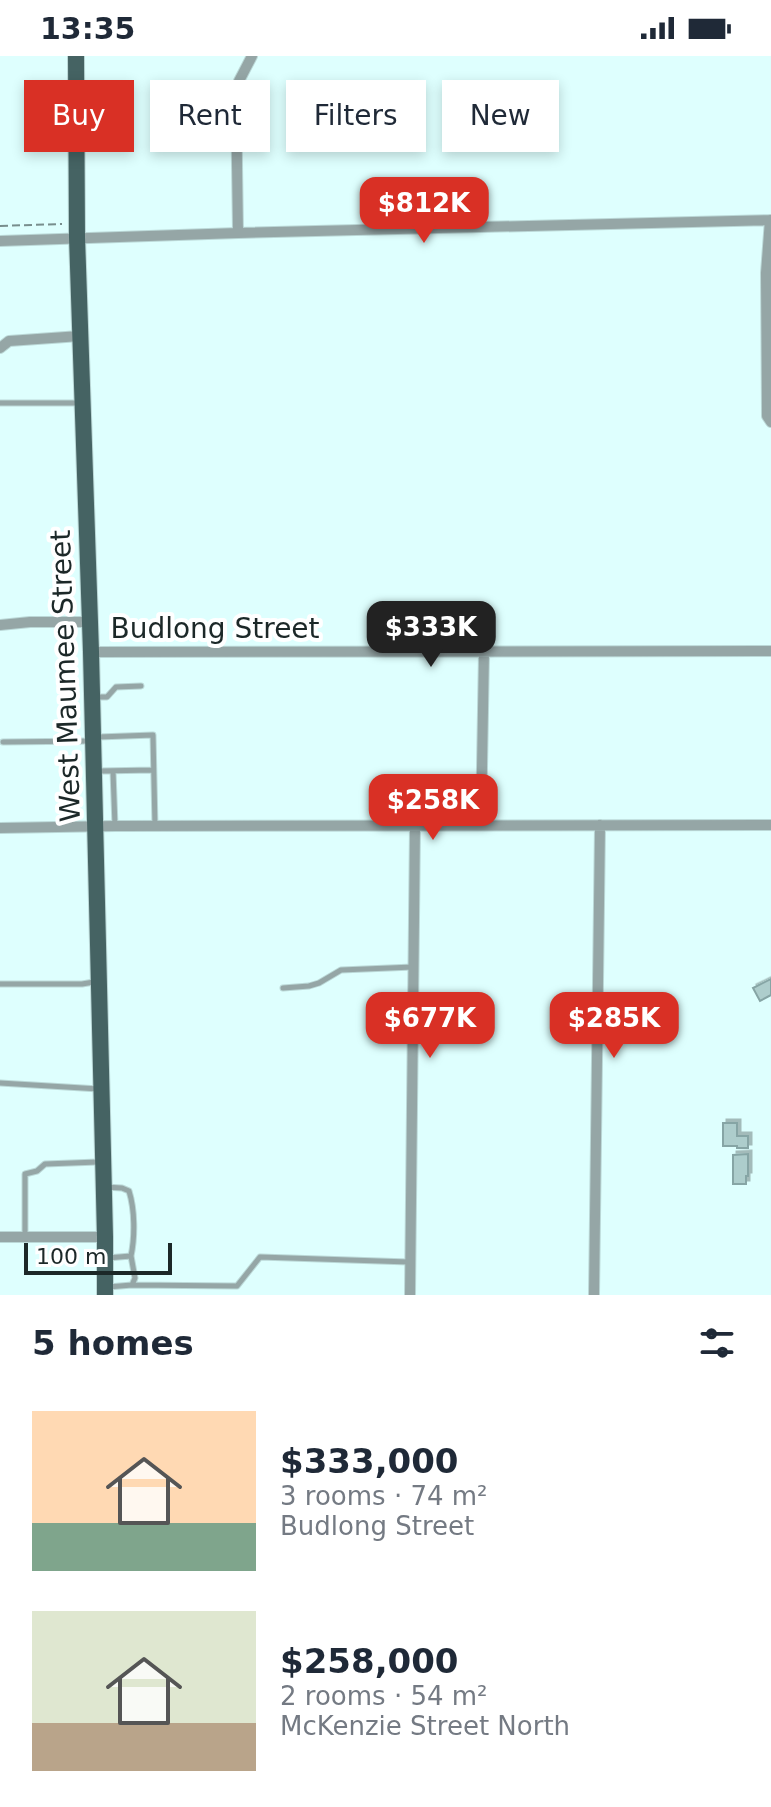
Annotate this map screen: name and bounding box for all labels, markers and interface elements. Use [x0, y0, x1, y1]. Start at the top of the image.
text: 13:35 [40, 11, 136, 46]
chip: Buy [24, 80, 134, 152]
chip: Rent [150, 80, 270, 152]
chip: Filters [286, 80, 426, 152]
chip: New [442, 80, 559, 152]
pin: $812K [368, 177, 480, 245]
text: $812K [378, 188, 470, 218]
street label: West Maumee Street [44, 529, 87, 823]
pin: $333K [375, 601, 487, 669]
street label: Budlong Street [110, 612, 320, 645]
text: $333K [385, 612, 477, 642]
pin: $258K [377, 774, 489, 842]
text: $258K [387, 785, 479, 815]
pin: $677K [374, 992, 486, 1060]
pin: $285K [558, 992, 670, 1060]
text: $677K [384, 1003, 476, 1033]
text: $285K [568, 1003, 660, 1033]
scale bar [24, 1239, 172, 1275]
text: 100 m [36, 1244, 106, 1269]
icon: filters [695, 1321, 739, 1365]
text: 5 homes [32, 1323, 194, 1363]
text: $333,000 [280, 1441, 459, 1481]
icon: home [96, 1443, 192, 1539]
text: 3 rooms · 74 m² [280, 1481, 488, 1511]
text: Budlong Street [280, 1511, 474, 1541]
text: $258,000 [280, 1641, 459, 1681]
icon: home [96, 1643, 192, 1739]
text: 2 rooms · 54 m² [280, 1681, 488, 1711]
text: McKenzie Street North [280, 1711, 570, 1741]

